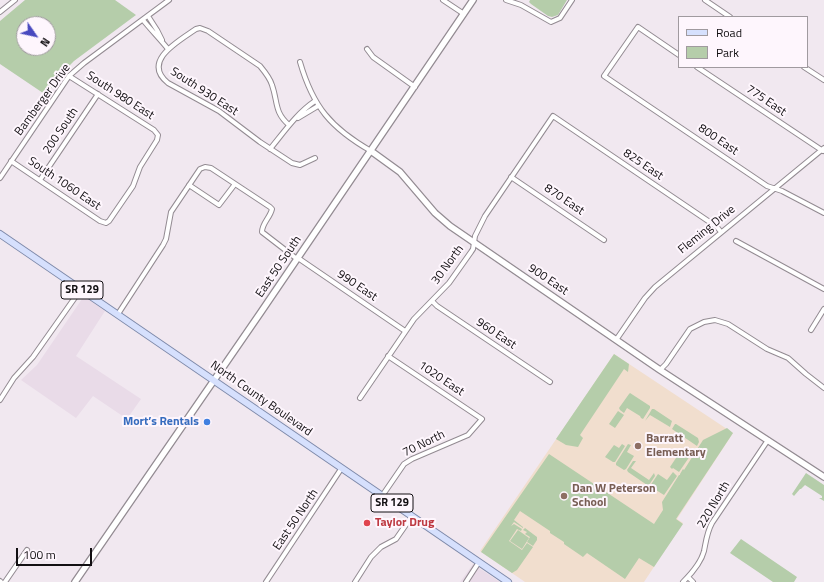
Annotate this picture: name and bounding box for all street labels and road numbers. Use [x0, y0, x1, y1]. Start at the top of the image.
street label: Bamberger Drive [12, 61, 74, 139]
street label: South 930 East [167, 65, 241, 119]
street label: South 980 East [83, 69, 157, 123]
street label: 775 East [743, 82, 789, 120]
street label: 200 South [40, 105, 82, 157]
street label: 800 East [695, 121, 741, 159]
street label: 825 East [620, 146, 666, 184]
street label: South 1060 East [25, 154, 103, 214]
street label: 870 East [541, 181, 587, 219]
street label: Fleming Drive [676, 203, 738, 257]
street label: East 50 South [253, 234, 305, 300]
street label: 30 North [429, 242, 467, 288]
street label: 900 East [525, 261, 571, 299]
street label: 990 East [334, 267, 380, 305]
road number: SR 129 [61, 281, 103, 299]
street label: 960 East [473, 315, 519, 353]
street label: North County Boulevard [207, 358, 315, 440]
street label: 1020 East [415, 359, 467, 399]
street label: 70 North [400, 428, 448, 460]
street label: 220 North [694, 479, 734, 531]
street label: East 50 North [270, 487, 322, 553]
road number: SR 129 [371, 494, 413, 512]

